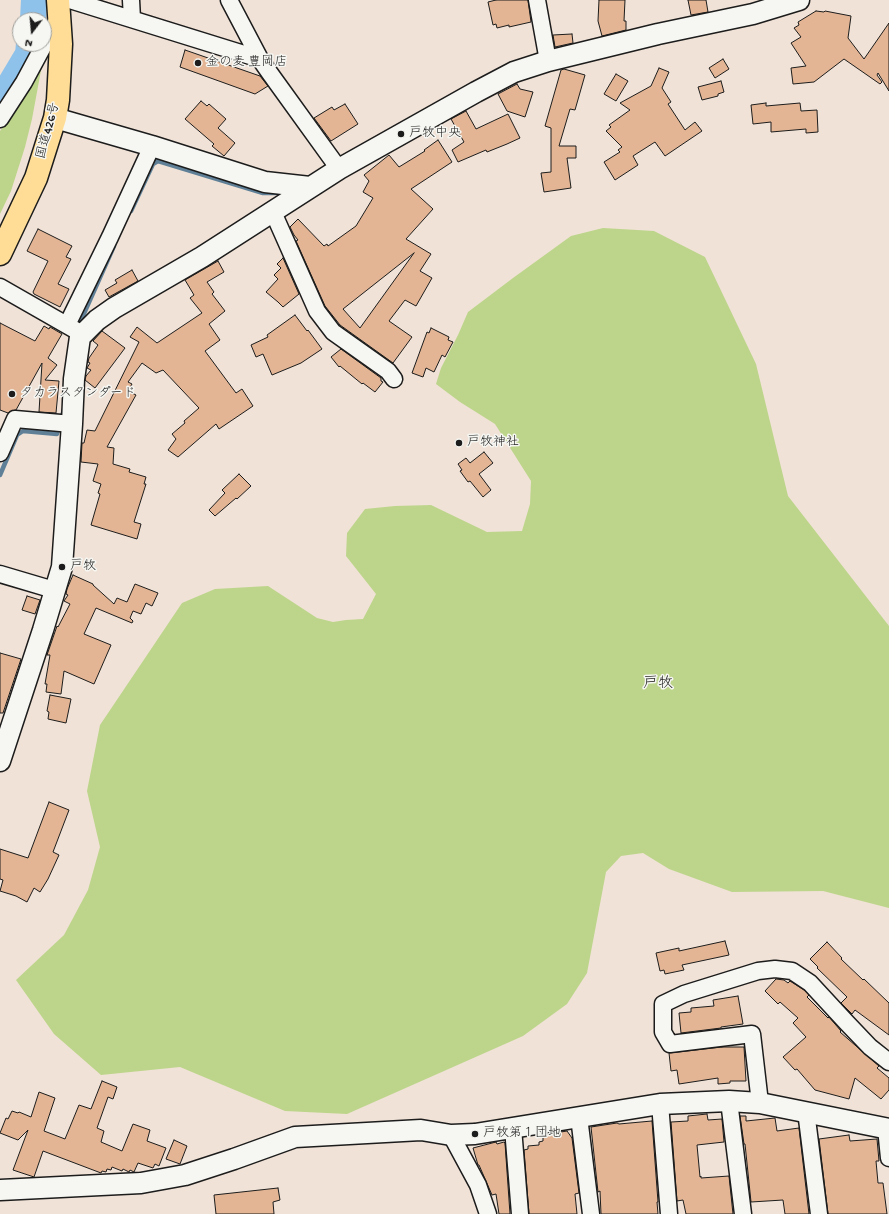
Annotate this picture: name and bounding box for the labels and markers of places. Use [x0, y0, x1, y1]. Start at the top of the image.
place label: 金の麦 豊岡店 [206, 55, 287, 71]
marker: 金の麦 豊岡店 [193, 58, 203, 68]
place label: 戸牧中央 [409, 126, 461, 142]
marker: 戸牧中央 [396, 129, 406, 139]
place label: タカラスタンダード [20, 386, 136, 402]
marker: タカラスタンダード [7, 389, 17, 399]
place label: 戸牧神社 [467, 435, 519, 451]
marker: 戸牧神社 [454, 438, 464, 448]
place label: 戸牧 [70, 559, 96, 575]
marker: 戸牧 [57, 562, 67, 572]
place label: 戸牧第１団地 [483, 1126, 561, 1142]
marker: 戸牧第１団地 [470, 1129, 480, 1139]

